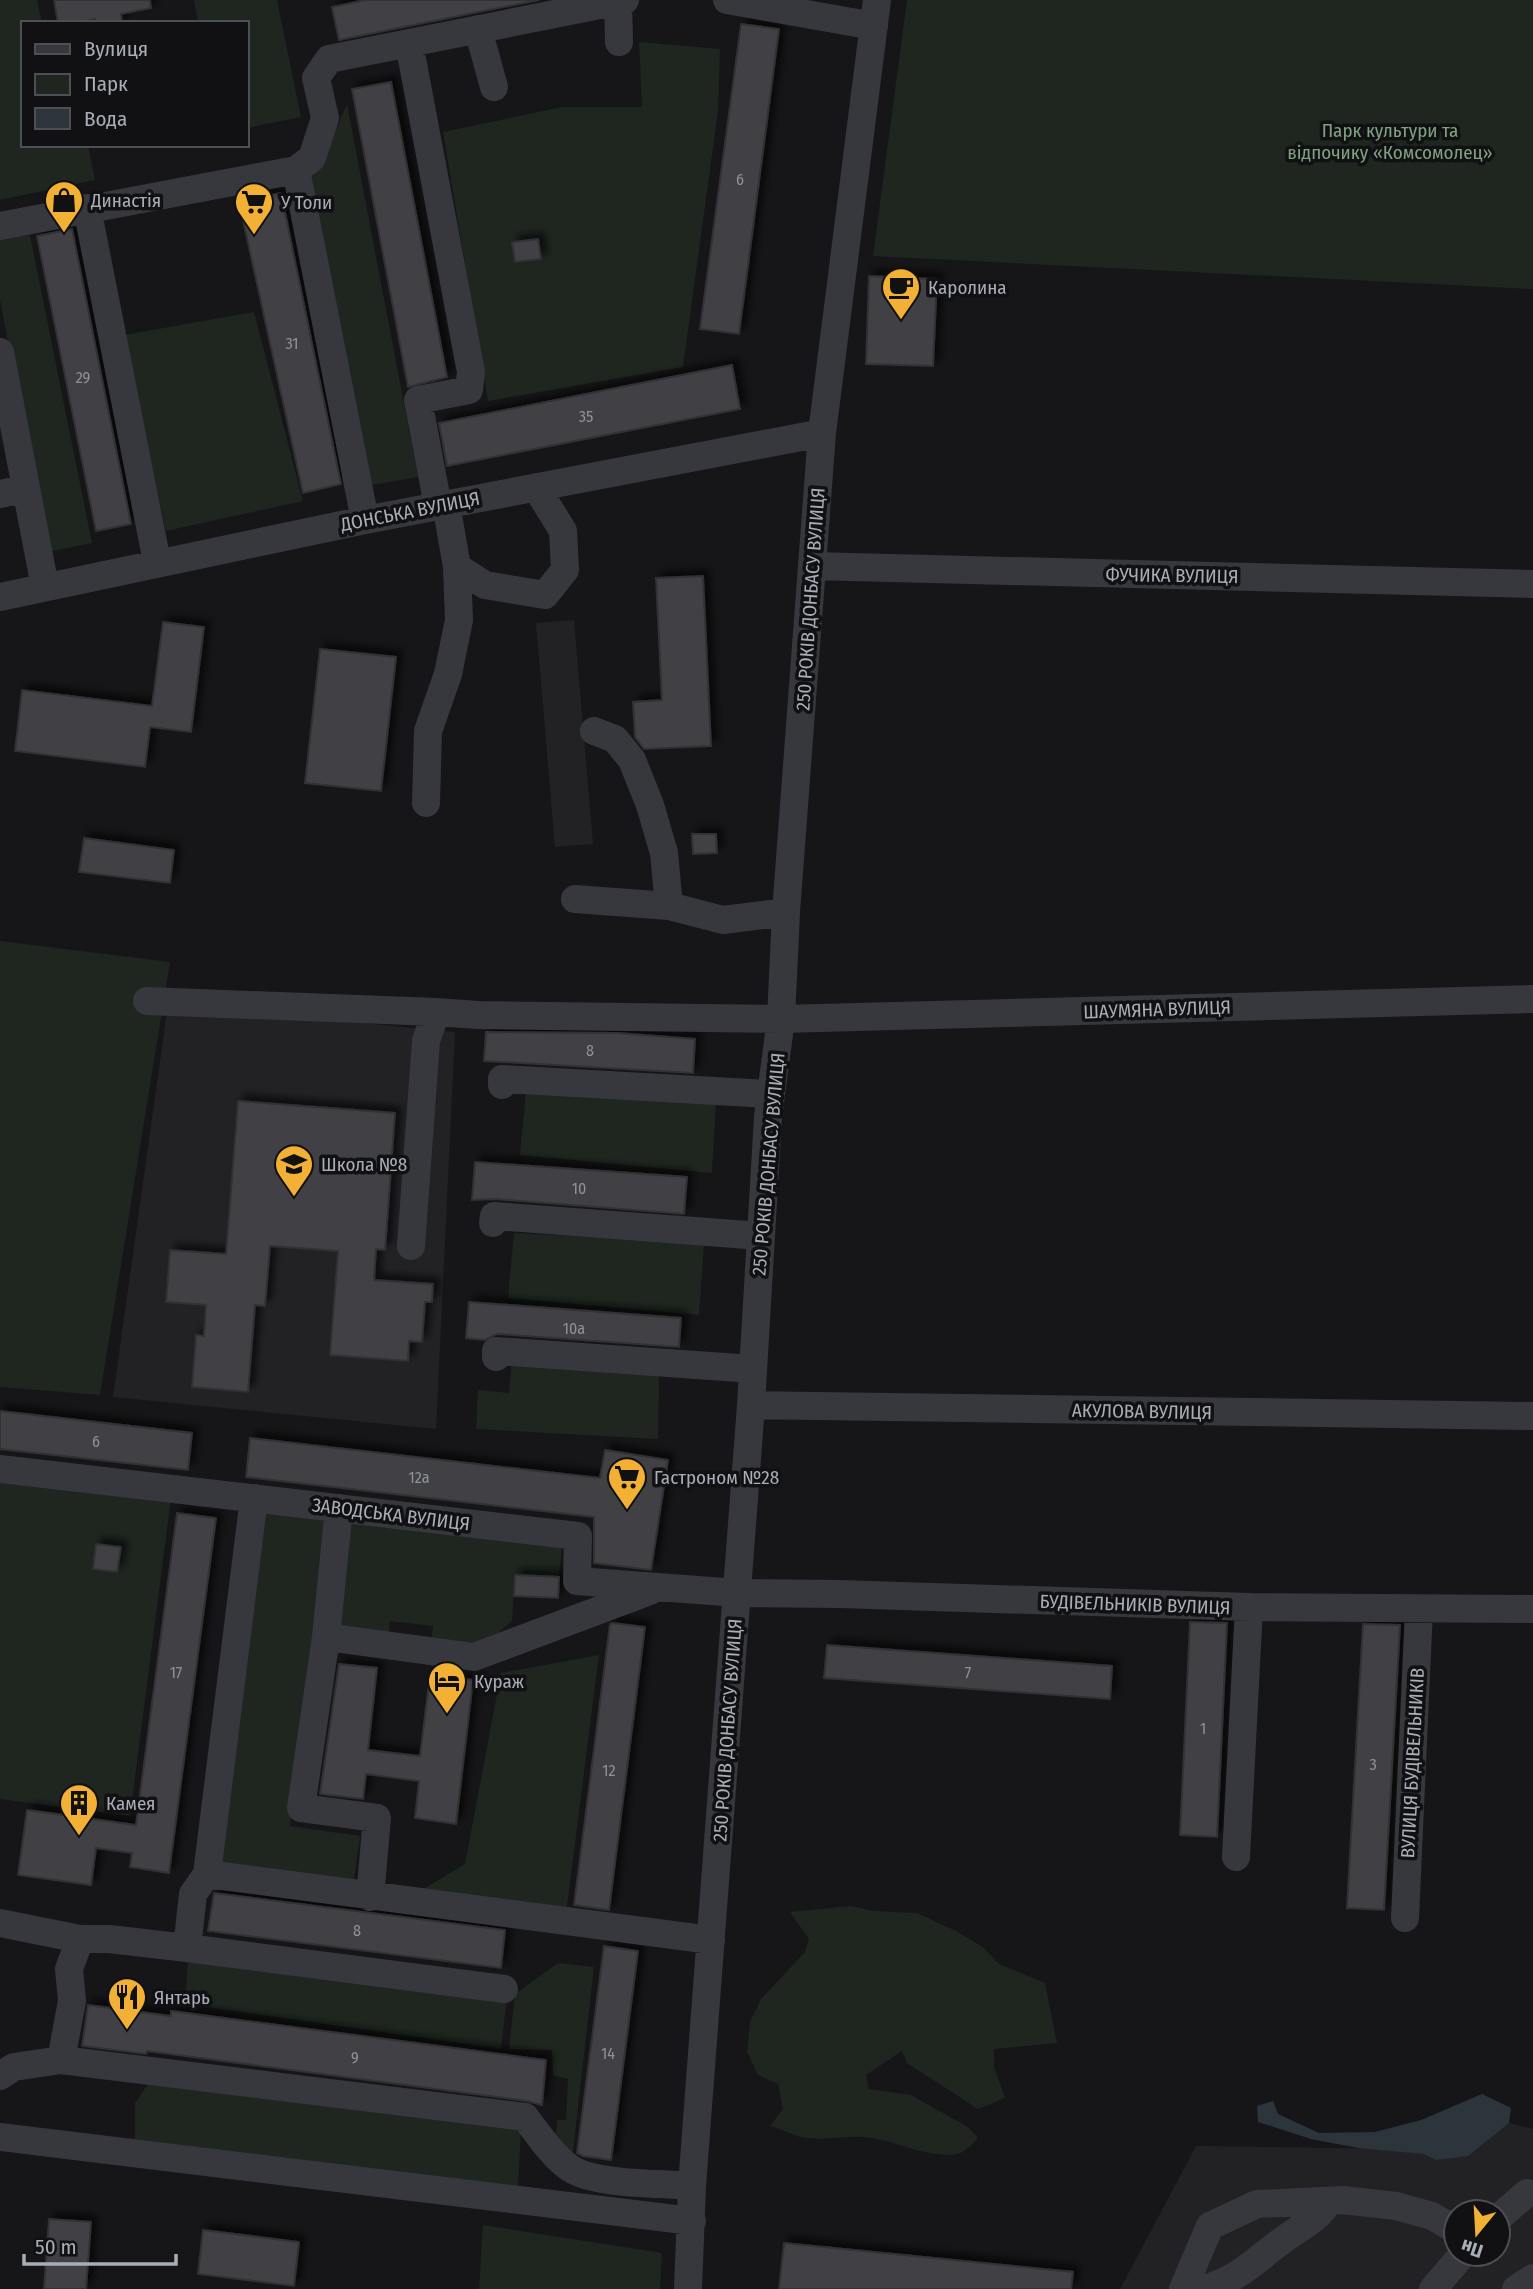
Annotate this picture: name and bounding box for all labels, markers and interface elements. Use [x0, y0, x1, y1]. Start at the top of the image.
legend [21, 21, 248, 147]
text: Вулиця [84, 36, 148, 62]
text: Парк [84, 71, 128, 97]
text: Вода [84, 106, 127, 132]
park label: Парк культури та відпочику «Комсомолец» [1287, 119, 1493, 164]
house number: 6 [736, 170, 744, 189]
shop icon: Династія [43, 179, 85, 234]
supermarket icon: У Толи [233, 181, 275, 236]
place label: Династія [90, 189, 161, 212]
place label: У Толи [280, 191, 332, 214]
cafe icon: Каролина [880, 266, 922, 321]
place label: Каролина [928, 276, 1007, 299]
house number: 31 [285, 334, 299, 353]
house number: 29 [76, 368, 91, 387]
house number: 35 [579, 407, 593, 426]
street label: ДОНСЬКА ВУЛИЦЯ [337, 487, 482, 536]
street label: 250 РОКІВ ДОНБАСУ ВУЛИЦЯ [791, 487, 830, 711]
street label: ФУЧИКА ВУЛИЦЯ [1105, 563, 1239, 588]
street label: ШАУМЯНА ВУЛИЦЯ [1083, 995, 1231, 1024]
house number: 8 [586, 1041, 594, 1060]
street label: 250 РОКІВ ДОНБАСУ ВУЛИЦЯ [747, 1052, 790, 1276]
school or university icon: Школа №8 [273, 1143, 315, 1198]
place label: Школа №8 [321, 1153, 407, 1176]
house number: 10 [572, 1179, 586, 1198]
house number: 10а [563, 1319, 585, 1338]
street label: АКУЛОВА ВУЛИЦЯ [1072, 1399, 1212, 1424]
house number: 6 [92, 1432, 100, 1451]
supermarket icon: Гастроном №28 [606, 1456, 648, 1511]
place label: Гастроном №28 [654, 1466, 779, 1489]
house number: 12а [408, 1468, 430, 1487]
street label: ЗАВОДСЬКА ВУЛИЦЯ [311, 1493, 471, 1536]
street label: БУДІВЕЛЬНИКІВ ВУЛИЦЯ [1039, 1590, 1231, 1619]
street label: 250 РОКІВ ДОНБАСУ ВУЛИЦЯ [708, 1618, 747, 1842]
hotel icon: Кураж [426, 1660, 468, 1715]
house number: 17 [170, 1663, 183, 1682]
house number: 7 [965, 1663, 972, 1682]
street label: ВУЛИЦЯ БУДІВЕЛЬНИКІВ [1396, 1667, 1429, 1859]
place label: Кураж [474, 1670, 524, 1693]
house number: 1 [1200, 1719, 1206, 1738]
house number: 3 [1369, 1755, 1377, 1774]
house number: 12 [602, 1761, 616, 1780]
building icon: Камея [58, 1782, 100, 1837]
place label: Камея [106, 1792, 156, 1815]
house number: 8 [353, 1921, 361, 1940]
restaurant icon: Янтарь [106, 1976, 148, 2031]
place label: Янтарь [154, 1986, 210, 2009]
house number: 14 [601, 2044, 615, 2063]
house number: 9 [351, 2048, 359, 2067]
north arrow [1442, 2198, 1512, 2268]
scale bar [24, 2222, 177, 2266]
text: 50 m [35, 2234, 77, 2260]
text: Пн [1458, 2234, 1486, 2263]

